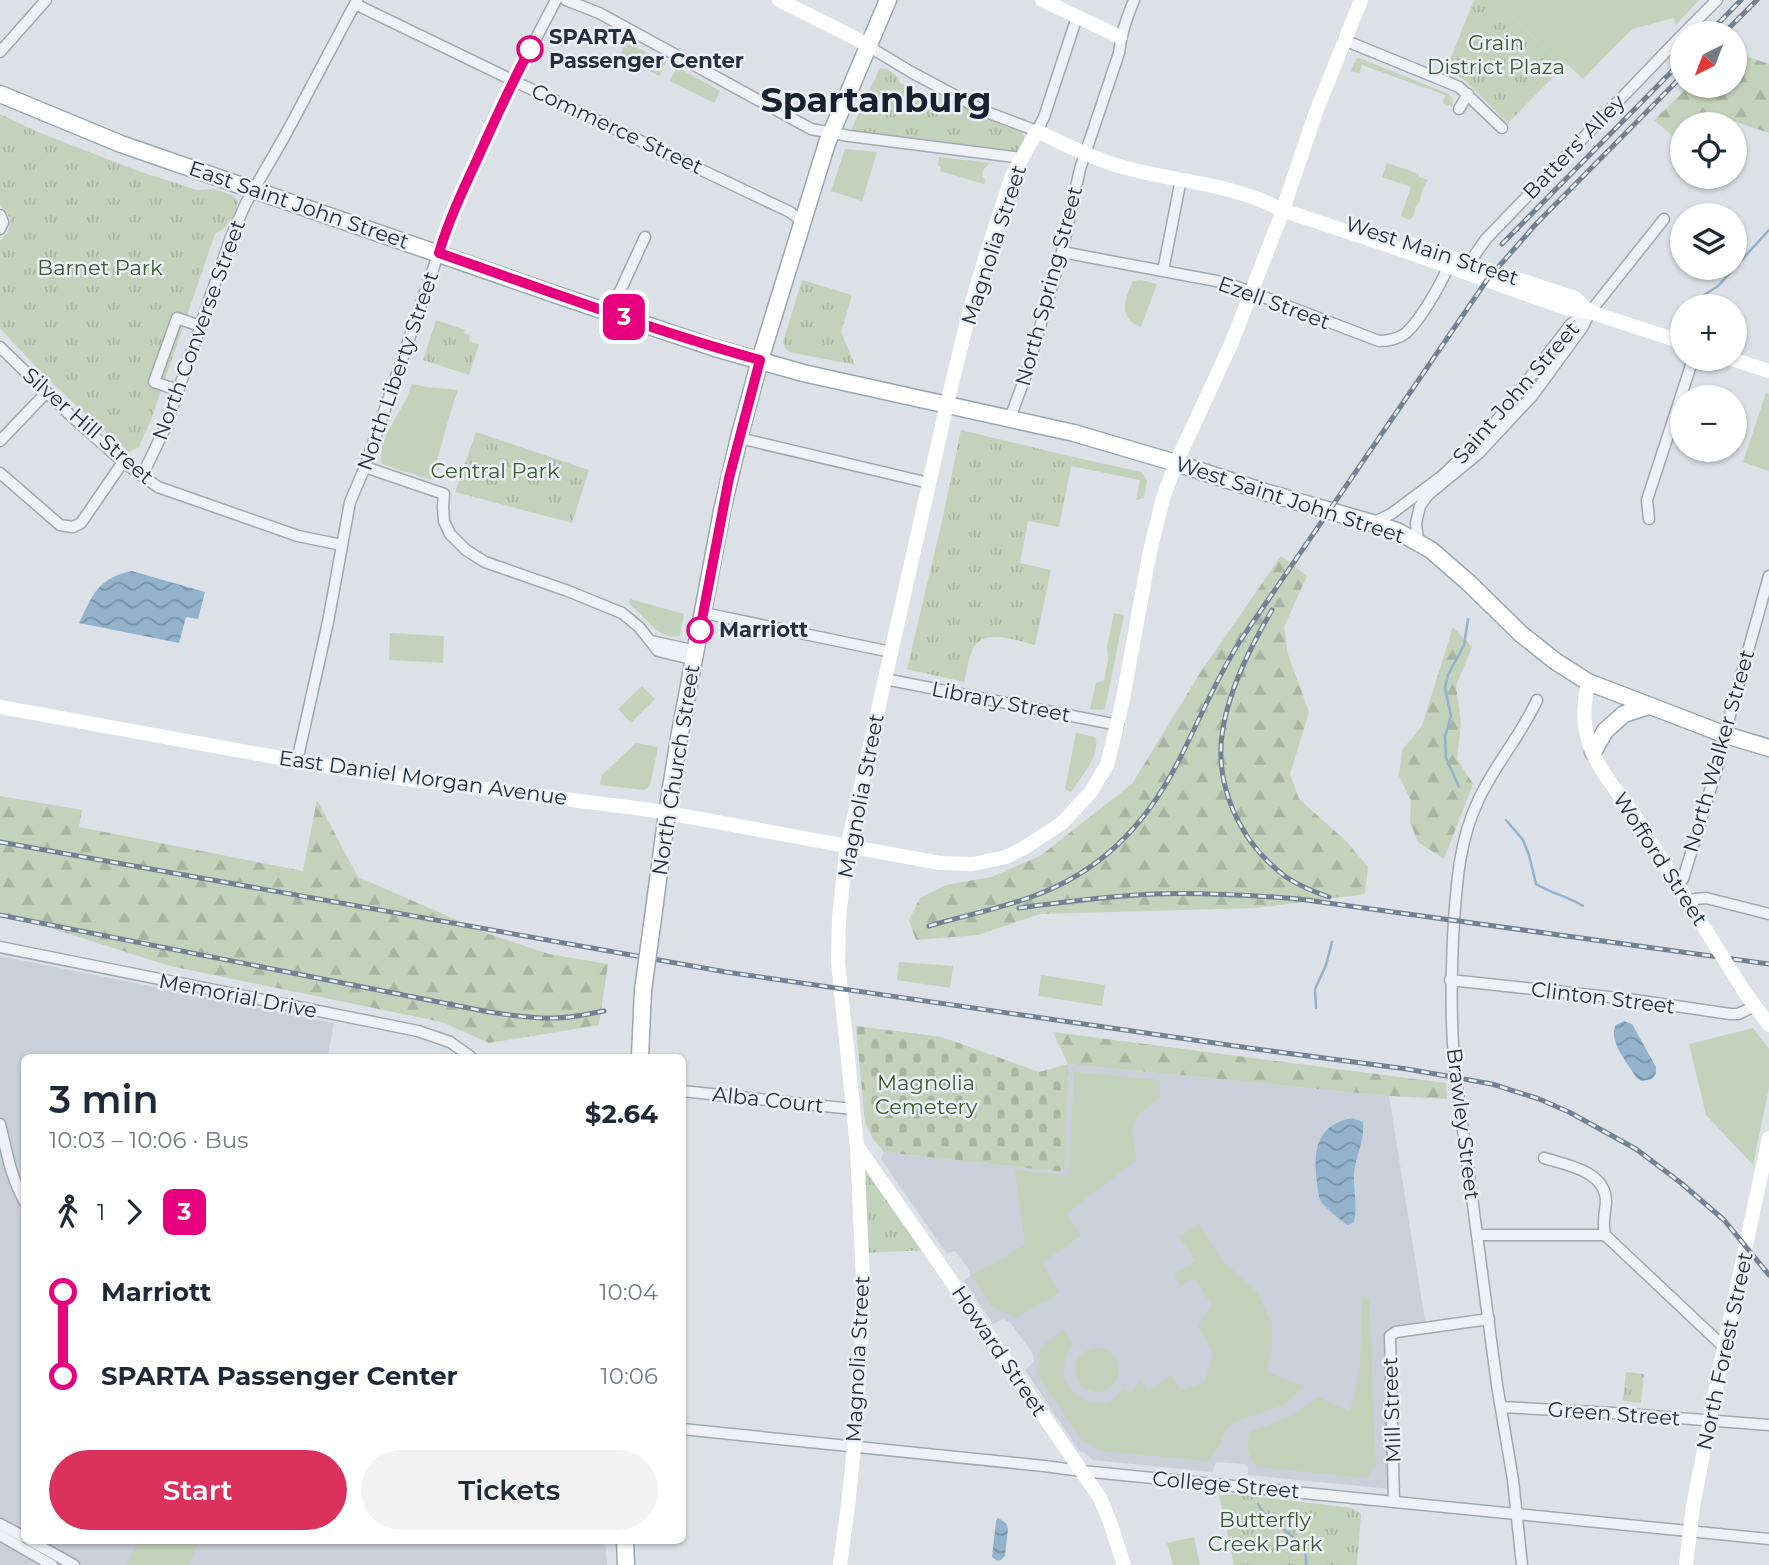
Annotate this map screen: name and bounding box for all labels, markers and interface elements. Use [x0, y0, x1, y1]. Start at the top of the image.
north arrow [1670, 21, 1746, 98]
map controls [1670, 21, 1747, 462]
place label: SPARTA Passenger Center [549, 24, 744, 73]
park label: Grain District Plaza [1427, 30, 1565, 79]
marker: SPARTA Passenger Center [517, 36, 543, 62]
street label: Commerce Street [528, 78, 707, 179]
district label: Spartanburg [760, 78, 992, 121]
street label: Batters' Alley [1517, 89, 1630, 204]
button: locate [1670, 112, 1747, 189]
street label: East Saint John Street [186, 155, 412, 254]
street label: Magnolia Street [956, 162, 1031, 328]
street label: North Spring Street [1010, 183, 1087, 389]
button: layers [1670, 203, 1747, 280]
street label: West Main Street [1342, 211, 1522, 290]
street label: North Converse Street [147, 216, 250, 443]
park label: Barnet Park [37, 255, 163, 280]
street label: North Liberty Street [352, 268, 443, 474]
street label: Ezell Street [1215, 271, 1334, 334]
line badge: 3 [601, 294, 647, 340]
button: + [1670, 294, 1747, 371]
text: 3 [617, 302, 631, 331]
street label: Saint John Street [1447, 316, 1584, 469]
street label: Silver Hill Street [18, 362, 159, 489]
button: − [1670, 385, 1747, 462]
street label: West Saint John Street [1172, 451, 1408, 548]
park label: Central Park [431, 458, 560, 483]
marker: Marriott [687, 617, 713, 643]
place label: Marriott [719, 617, 808, 642]
street label: North Walker Street [1678, 647, 1759, 855]
street label: North Church Street [646, 663, 705, 877]
street label: Library Street [930, 676, 1073, 727]
street label: Magnolia Street [832, 712, 889, 880]
street label: East Daniel Morgan Avenue [277, 745, 569, 810]
street label: Wofford Street [1608, 787, 1713, 930]
street label: Memorial Drive [157, 968, 319, 1023]
street label: Clinton Street [1530, 976, 1676, 1019]
street label: Brawley Street [1442, 1047, 1485, 1201]
park label: Magnolia Cemetery [875, 1070, 978, 1119]
text: 3 min [49, 1076, 159, 1123]
street label: Alba Court [711, 1081, 825, 1118]
text: $2.64 [585, 1098, 658, 1130]
text: 10:03 – 10:06 · Bus [49, 1126, 248, 1154]
icon: walk [49, 1193, 87, 1231]
icon: forward [115, 1193, 153, 1231]
text: 3 [177, 1197, 192, 1226]
text: 1 [97, 1198, 105, 1226]
street label: North Forest Street [1691, 1250, 1758, 1452]
street label: Magnolia Street [841, 1275, 874, 1443]
text: Marriott [101, 1276, 211, 1308]
text: 10:04 [599, 1278, 658, 1306]
street label: Howard Street [947, 1281, 1052, 1421]
street label: Mill Street [1377, 1357, 1406, 1463]
text: SPARTA Passenger Center [101, 1360, 458, 1392]
text: 10:06 [600, 1362, 658, 1390]
street label: Green Street [1547, 1396, 1681, 1431]
button: Start [49, 1450, 347, 1530]
button: Tickets [361, 1450, 658, 1530]
street label: College Street [1151, 1466, 1301, 1503]
park label: Butterfly Creek Park [1208, 1507, 1323, 1556]

